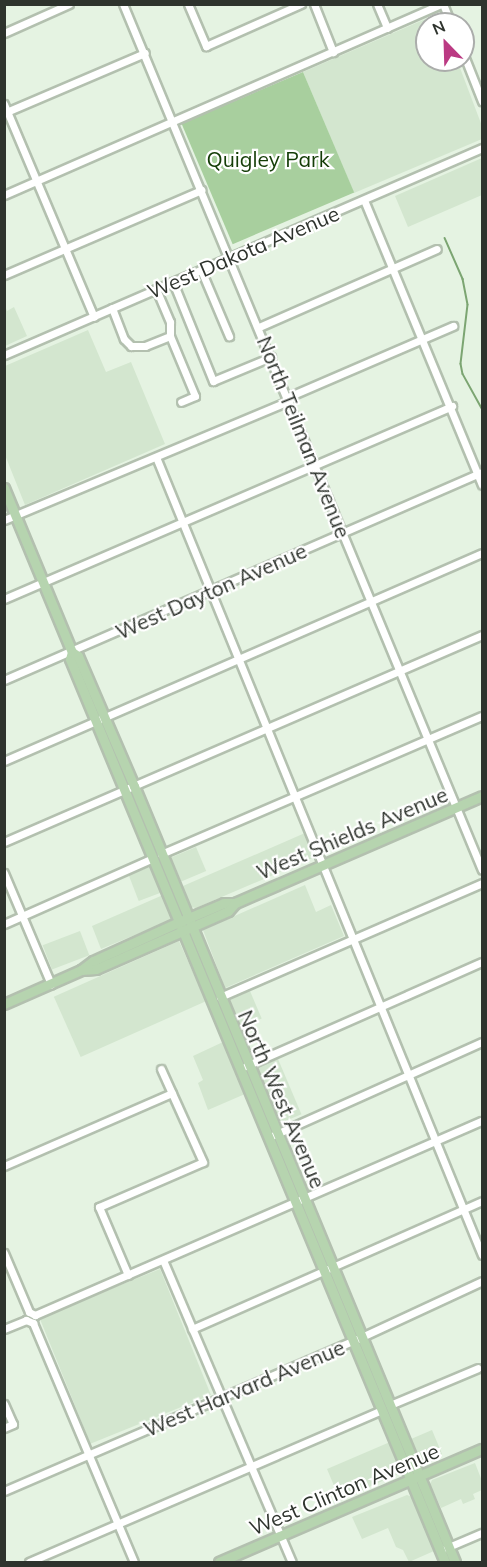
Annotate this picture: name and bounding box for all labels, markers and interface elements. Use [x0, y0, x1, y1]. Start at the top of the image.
north arrow [415, 12, 475, 72]
text: N [429, 16, 448, 39]
park label: Quigley Park [206, 146, 330, 172]
street label: West Dakota Avenue [143, 200, 343, 304]
street label: North Teilman Avenue [252, 332, 356, 542]
street label: West Dayton Avenue [112, 538, 310, 644]
street label: West Shields Avenue [253, 781, 451, 885]
street label: North West Avenue [233, 1006, 331, 1192]
street label: West Harvard Avenue [140, 1334, 348, 1442]
street label: West Clinton Avenue [245, 1438, 443, 1540]

